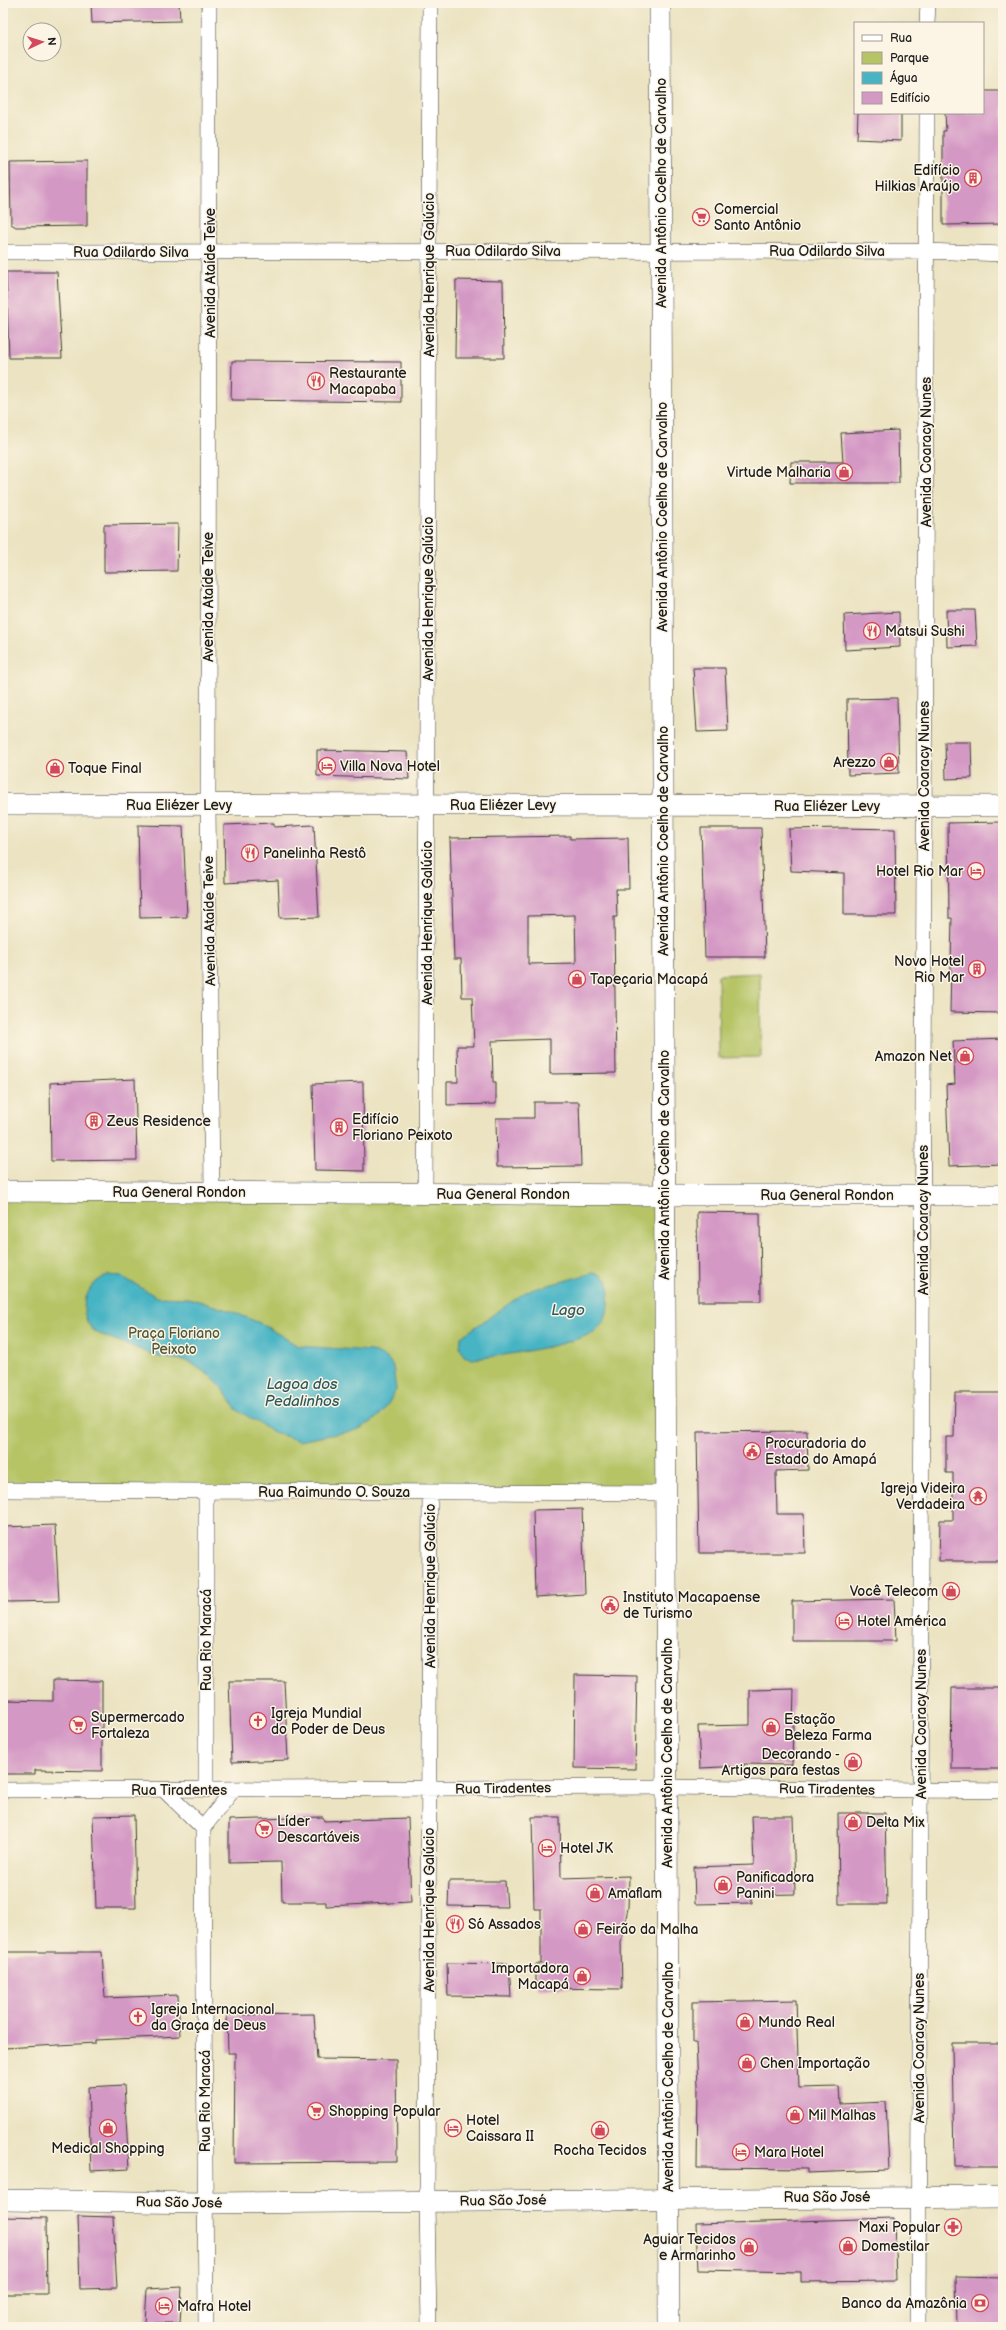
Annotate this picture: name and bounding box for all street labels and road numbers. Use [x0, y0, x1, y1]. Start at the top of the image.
street label: Avenida Antônio Coelho de Carvalho [653, 78, 670, 308]
street label: Avenida Henrique Galúcio [421, 193, 438, 357]
street label: Avenida Ataíde Teive [202, 208, 219, 338]
street label: Rua Odilardo Silva [445, 243, 561, 260]
street label: Rua Odilardo Silva [769, 243, 885, 260]
street label: Rua Odilardo Silva [73, 244, 189, 261]
street label: Avenida Coaracy Nunes [918, 377, 935, 527]
street label: Avenida Antônio Coelho de Carvalho [654, 402, 671, 632]
street label: Avenida Henrique Galúcio [420, 517, 437, 681]
street label: Avenida Ataíde Teive [200, 532, 217, 662]
street label: Avenida Coaracy Nunes [916, 701, 933, 851]
street label: Avenida Antônio Coelho de Carvalho [655, 726, 672, 956]
street label: Rua Eliézer Levy [126, 797, 233, 814]
street label: Rua Eliézer Levy [450, 797, 557, 814]
street label: Rua Eliézer Levy [774, 798, 881, 815]
street label: Avenida Henrique Galúcio [419, 841, 436, 1005]
street label: Avenida Ataíde Teive [200, 856, 219, 986]
street label: Avenida Antônio Coelho de Carvalho [656, 1050, 673, 1280]
street label: Avenida Coaracy Nunes [915, 1145, 932, 1295]
street label: Rua General Rondon [112, 1184, 246, 1201]
street label: Rua General Rondon [436, 1186, 570, 1203]
street label: Rua General Rondon [760, 1187, 894, 1204]
street label: Rua Raimundo O. Souza [258, 1484, 410, 1501]
street label: Avenida Henrique Galúcio [422, 1504, 439, 1668]
street label: Rua Rio Maracá [198, 1589, 215, 1691]
street label: Avenida Antônio Coelho de Carvalho [659, 1638, 676, 1868]
street label: Avenida Coaracy Nunes [913, 1649, 930, 1799]
street label: Rua Tiradentes [455, 1779, 551, 1798]
street label: Rua Tiradentes [779, 1780, 875, 1799]
street label: Rua Tiradentes [131, 1782, 227, 1799]
street label: Avenida Henrique Galúcio [421, 1828, 438, 1992]
street label: Avenida Antônio Coelho de Carvalho [660, 1962, 677, 2192]
street label: Avenida Coaracy Nunes [911, 1973, 928, 2123]
street label: Rua Rio Maracá [197, 2050, 214, 2152]
street label: Rua São José [784, 2189, 871, 2206]
street label: Rua São José [459, 2191, 547, 2210]
street label: Rua São José [135, 2193, 223, 2212]

